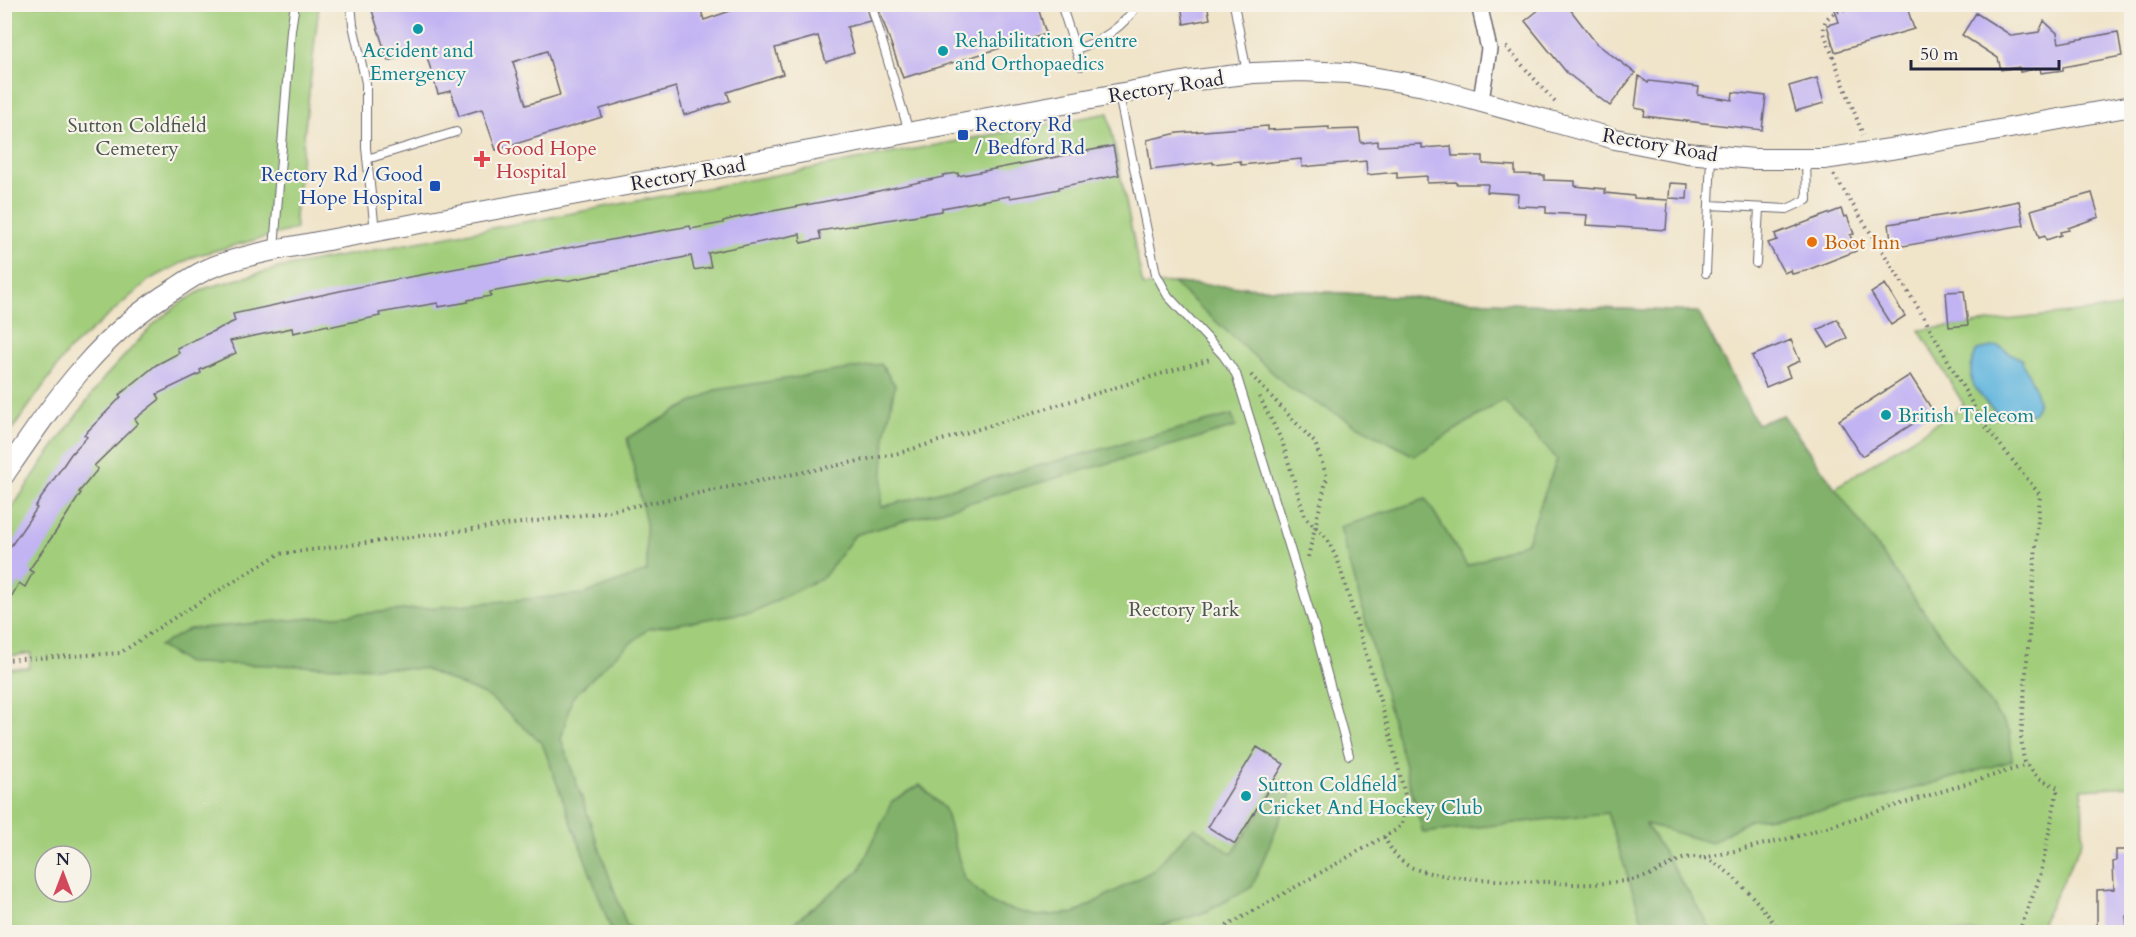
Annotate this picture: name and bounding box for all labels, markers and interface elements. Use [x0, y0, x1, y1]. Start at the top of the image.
marker: Accident and Emergency [411, 22, 425, 36]
place label: Rehabilitation Centre and Orthopaedics [955, 27, 1138, 77]
scale bar [1911, 33, 2060, 71]
place label: Accident and Emergency [362, 37, 474, 87]
text: 50 m [1920, 42, 1959, 67]
marker: Rehabilitation Centre and Orthopaedics [936, 44, 950, 58]
street label: Rectory Road [1106, 65, 1226, 109]
place label: Rectory Rd / Bedford Rd [975, 111, 1085, 161]
park label: Sutton Coldfield Cemetery [67, 112, 207, 162]
street label: Rectory Road [1600, 122, 1720, 168]
marker: Rectory Rd / Bedford Rd [956, 128, 970, 142]
place label: Good Hope Hospital [496, 135, 597, 185]
marker: Good Hope Hospital [473, 150, 491, 168]
street label: Rectory Road [628, 151, 748, 197]
place label: Rectory Rd / Good Hope Hospital [261, 161, 423, 211]
marker: Rectory Rd / Good Hope Hospital [428, 179, 442, 193]
place label: Boot Inn [1824, 229, 1901, 256]
marker: Boot Inn [1805, 235, 1819, 249]
place label: British Telecom [1898, 402, 2034, 429]
marker: British Telecom [1879, 408, 1893, 422]
park label: Rectory Park [1129, 596, 1240, 623]
place label: Sutton Coldfield Cricket And Hockey Club [1258, 771, 1483, 821]
marker: Sutton Coldfield Cricket And Hockey Club [1239, 789, 1253, 803]
north arrow [33, 844, 93, 904]
text: N [56, 849, 70, 871]

